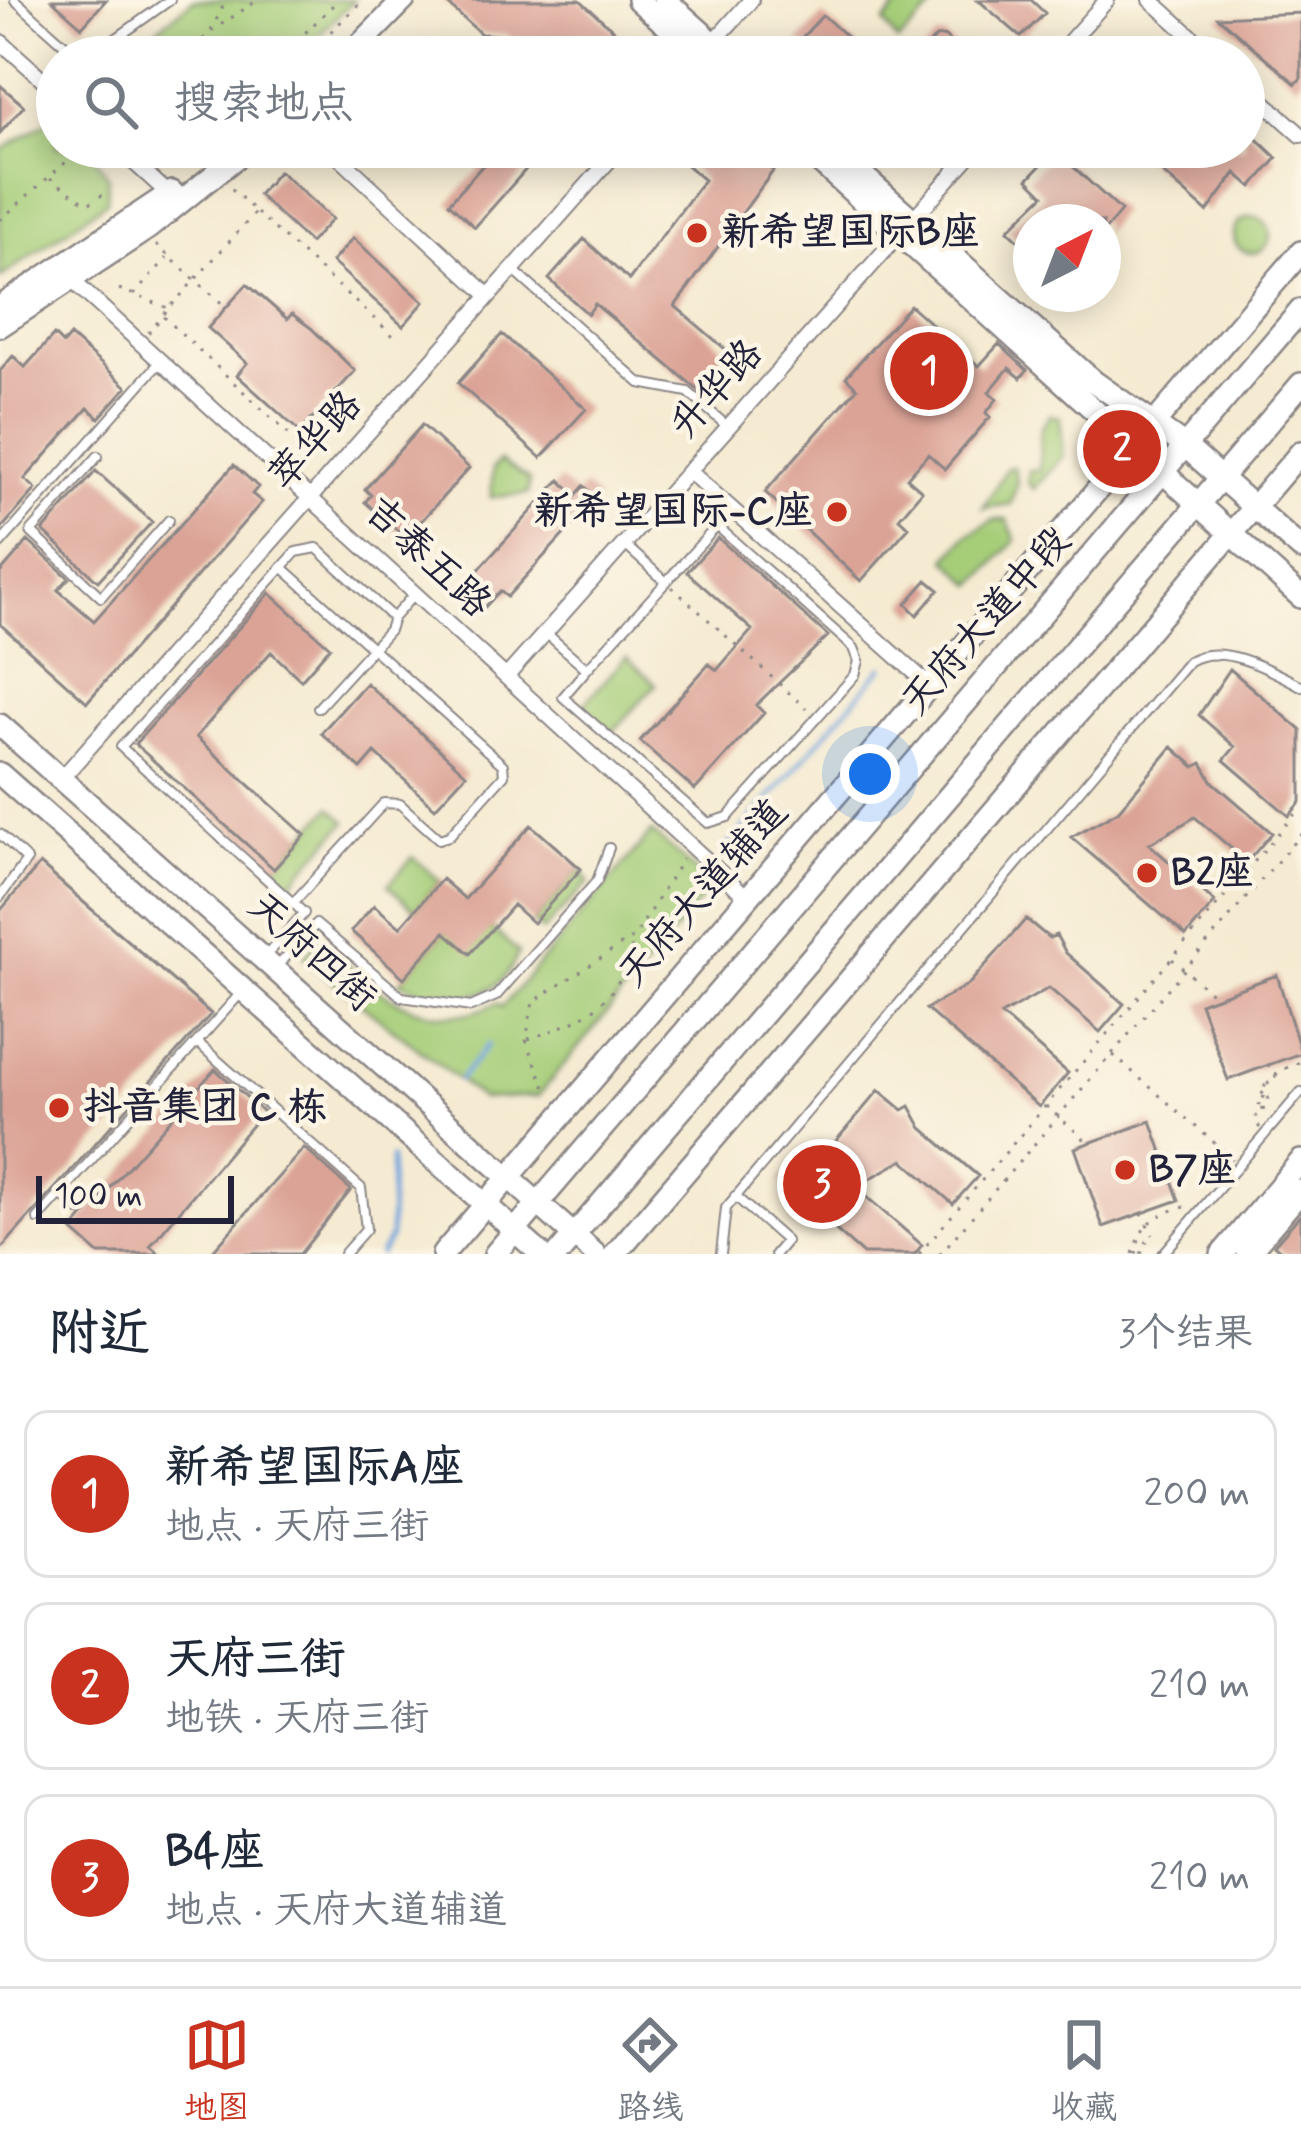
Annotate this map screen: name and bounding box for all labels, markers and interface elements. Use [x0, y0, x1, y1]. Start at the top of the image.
search box [36, 36, 1265, 168]
icon: search [78, 69, 144, 135]
text: 搜索地点 [174, 75, 354, 134]
north arrow [1013, 204, 1121, 312]
place label: 新希望国际B座 [721, 208, 980, 259]
marker: 新希望国际B座 [684, 220, 710, 246]
pin: 1 [890, 326, 968, 416]
street label: 升华路 [659, 329, 775, 451]
street label: 萃华路 [258, 380, 374, 502]
pin: 2 [1083, 404, 1161, 494]
street label: 吉泰五路 [353, 486, 501, 630]
place label: 新希望国际-C座 [534, 487, 813, 538]
marker: 新希望国际-C座 [824, 499, 850, 525]
street label: 天府大道中段 [891, 517, 1083, 727]
your location [840, 744, 900, 804]
street label: 天府大道辅道 [608, 789, 800, 999]
place label: B2座 [1171, 848, 1254, 899]
marker: B2座 [1134, 860, 1160, 886]
street label: 天府四街 [236, 882, 386, 1024]
place label: 抖音集团 C 栋 [83, 1083, 327, 1134]
marker: 抖音集团 C 栋 [46, 1095, 72, 1121]
pin: 3 [783, 1139, 861, 1229]
place label: B7座 [1149, 1145, 1236, 1196]
marker: B7座 [1112, 1157, 1138, 1183]
scale bar [36, 1170, 234, 1223]
text: 100 m [54, 1175, 143, 1219]
text: 附近 [48, 1302, 150, 1368]
text: 3个结果 [1118, 1309, 1253, 1360]
text: 新希望国际A座 [165, 1439, 464, 1498]
text: 1 [81, 1469, 99, 1520]
text: 200 m [1144, 1469, 1250, 1520]
text: 地点 · 天府三街 [165, 1502, 429, 1553]
text: 天府三街 [165, 1631, 345, 1690]
text: 2 [80, 1661, 100, 1712]
text: 210 m [1149, 1661, 1250, 1712]
text: 地铁 · 天府三街 [165, 1694, 429, 1745]
text: B4座 [165, 1823, 265, 1882]
text: 3 [81, 1853, 99, 1904]
text: 210 m [1149, 1853, 1250, 1904]
text: 地点 · 天府大道辅道 [165, 1886, 507, 1937]
tab: 地图 [184, 2012, 250, 2131]
tab: 路线 [617, 2012, 683, 2131]
tab: 收藏 [1051, 2012, 1117, 2131]

